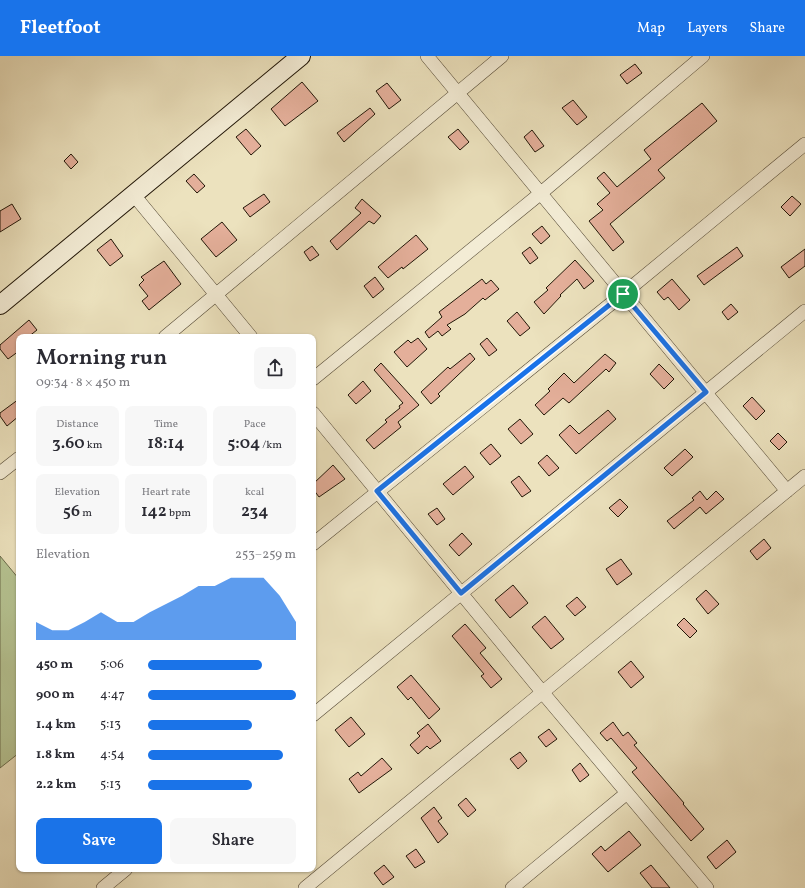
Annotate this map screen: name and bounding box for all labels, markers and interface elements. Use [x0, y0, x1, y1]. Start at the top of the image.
text: Fleetfoot [20, 15, 101, 41]
text: Map [637, 19, 665, 38]
text: Layers [687, 19, 727, 38]
text: Share [749, 19, 785, 38]
pin [606, 277, 640, 311]
icon: arrive [612, 283, 634, 305]
text: Morning run [36, 343, 167, 374]
button: share [254, 347, 296, 389]
text: 09:34 · 8 × 450 m [36, 374, 130, 392]
text: Distance [56, 417, 98, 432]
text: Time [154, 417, 178, 432]
text: Pace [244, 417, 266, 432]
text: 3.60 [52, 432, 85, 455]
text: 18:14 [147, 432, 185, 455]
text: 5:04 [227, 432, 260, 455]
text: km [85, 438, 103, 453]
text: /km [260, 438, 282, 453]
text: Elevation [54, 485, 100, 500]
text: Heart rate [142, 485, 190, 500]
text: kcal [245, 485, 264, 500]
text: 56 [63, 500, 80, 523]
text: 142 [141, 500, 167, 523]
text: 234 [241, 500, 268, 523]
text: m [80, 506, 92, 521]
text: bpm [167, 506, 191, 521]
text: Elevation [36, 546, 90, 564]
text: 253–259 m [235, 546, 296, 564]
text: 450 m [36, 656, 73, 674]
text: 5:06 [100, 656, 124, 674]
text: 900 m [36, 686, 75, 704]
text: 4:47 [100, 686, 125, 704]
text: 1.4 km [36, 716, 76, 734]
text: 5:13 [100, 716, 121, 734]
text: 1.8 km [36, 746, 75, 764]
text: 4:54 [100, 746, 125, 764]
text: 2.2 km [36, 776, 76, 794]
text: 5:13 [100, 776, 121, 794]
button: Save [36, 818, 162, 864]
button: Share [170, 818, 296, 864]

